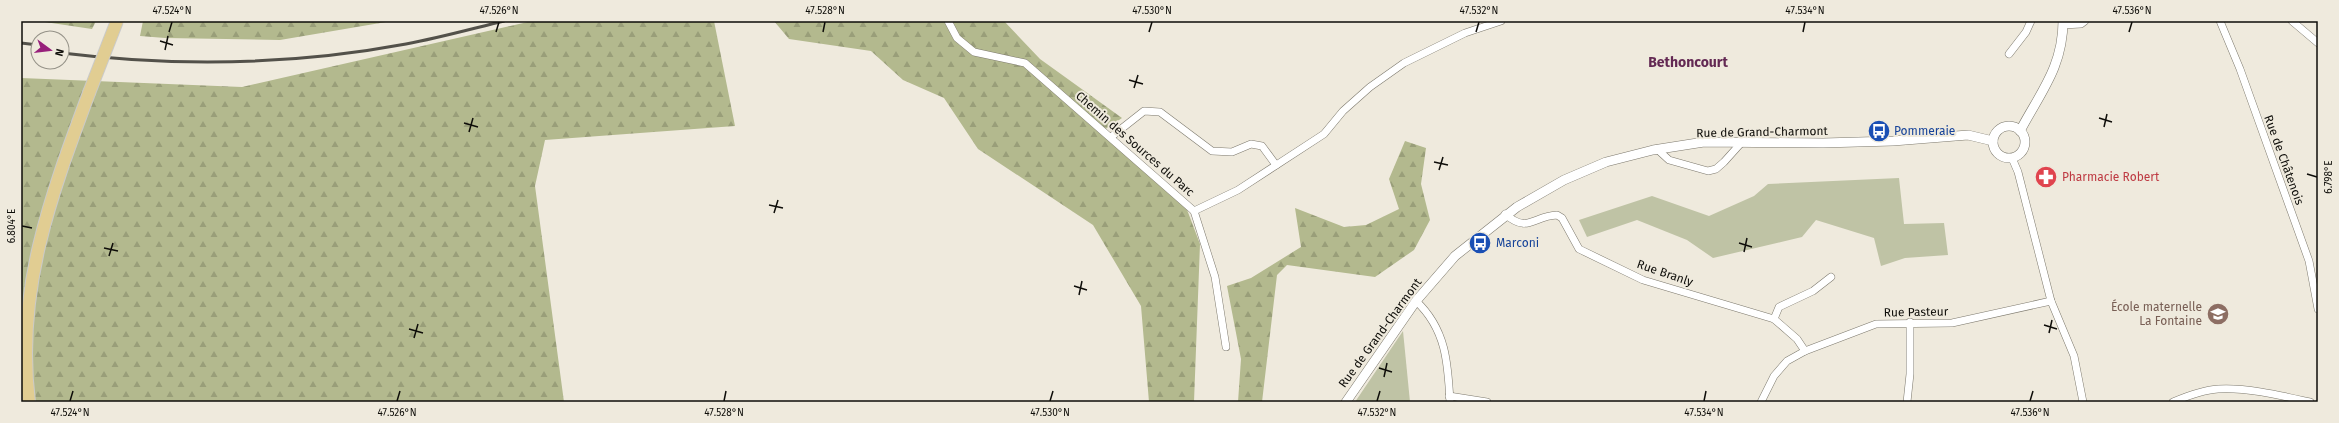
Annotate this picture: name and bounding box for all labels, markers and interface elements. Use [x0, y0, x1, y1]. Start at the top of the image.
text: 47.524°N [153, 5, 191, 17]
text: 47.526°N [479, 5, 519, 17]
text: 47.528°N [805, 5, 845, 17]
text: 47.530°N [1132, 5, 1172, 17]
text: 47.532°N [1460, 5, 1498, 17]
text: 47.534°N [1785, 5, 1825, 17]
text: 47.536°N [2112, 5, 2152, 17]
north arrow [30, 30, 70, 70]
text: N [52, 47, 66, 58]
district label: Bethoncourt [1648, 54, 1728, 71]
street label: Chemin des Sources du Parc [1073, 89, 1197, 199]
street label: Rue de Châtenois [2261, 113, 2307, 207]
bus stop icon: Pommeraie [1866, 118, 1892, 144]
street label: Rue de Grand-Charmont [1696, 124, 1829, 140]
place label: Pommeraie [1894, 124, 1955, 138]
text: 6.798°E [2323, 160, 2335, 194]
pharmacy icon: Pharmacie Robert [2033, 164, 2059, 190]
place label: Pharmacie Robert [2062, 170, 2160, 184]
text: 6.804°E [6, 209, 18, 243]
bus stop icon: Marconi [1467, 230, 1493, 256]
place label: Marconi [1496, 236, 1539, 250]
street label: Rue Branly [1635, 257, 1695, 289]
street label: Rue de Grand-Charmont [1336, 275, 1425, 390]
place label: École maternelle La Fontaine [2111, 299, 2202, 328]
school or university icon: École maternelle La Fontaine [2205, 301, 2231, 327]
street label: Rue Pasteur [1884, 304, 1949, 320]
text: 47.524°N [51, 407, 89, 419]
text: 47.526°N [377, 407, 417, 419]
text: 47.528°N [704, 407, 744, 419]
text: 47.530°N [1030, 407, 1070, 419]
text: 47.532°N [1358, 407, 1396, 419]
text: 47.534°N [1684, 407, 1724, 419]
text: 47.536°N [2010, 407, 2050, 419]

